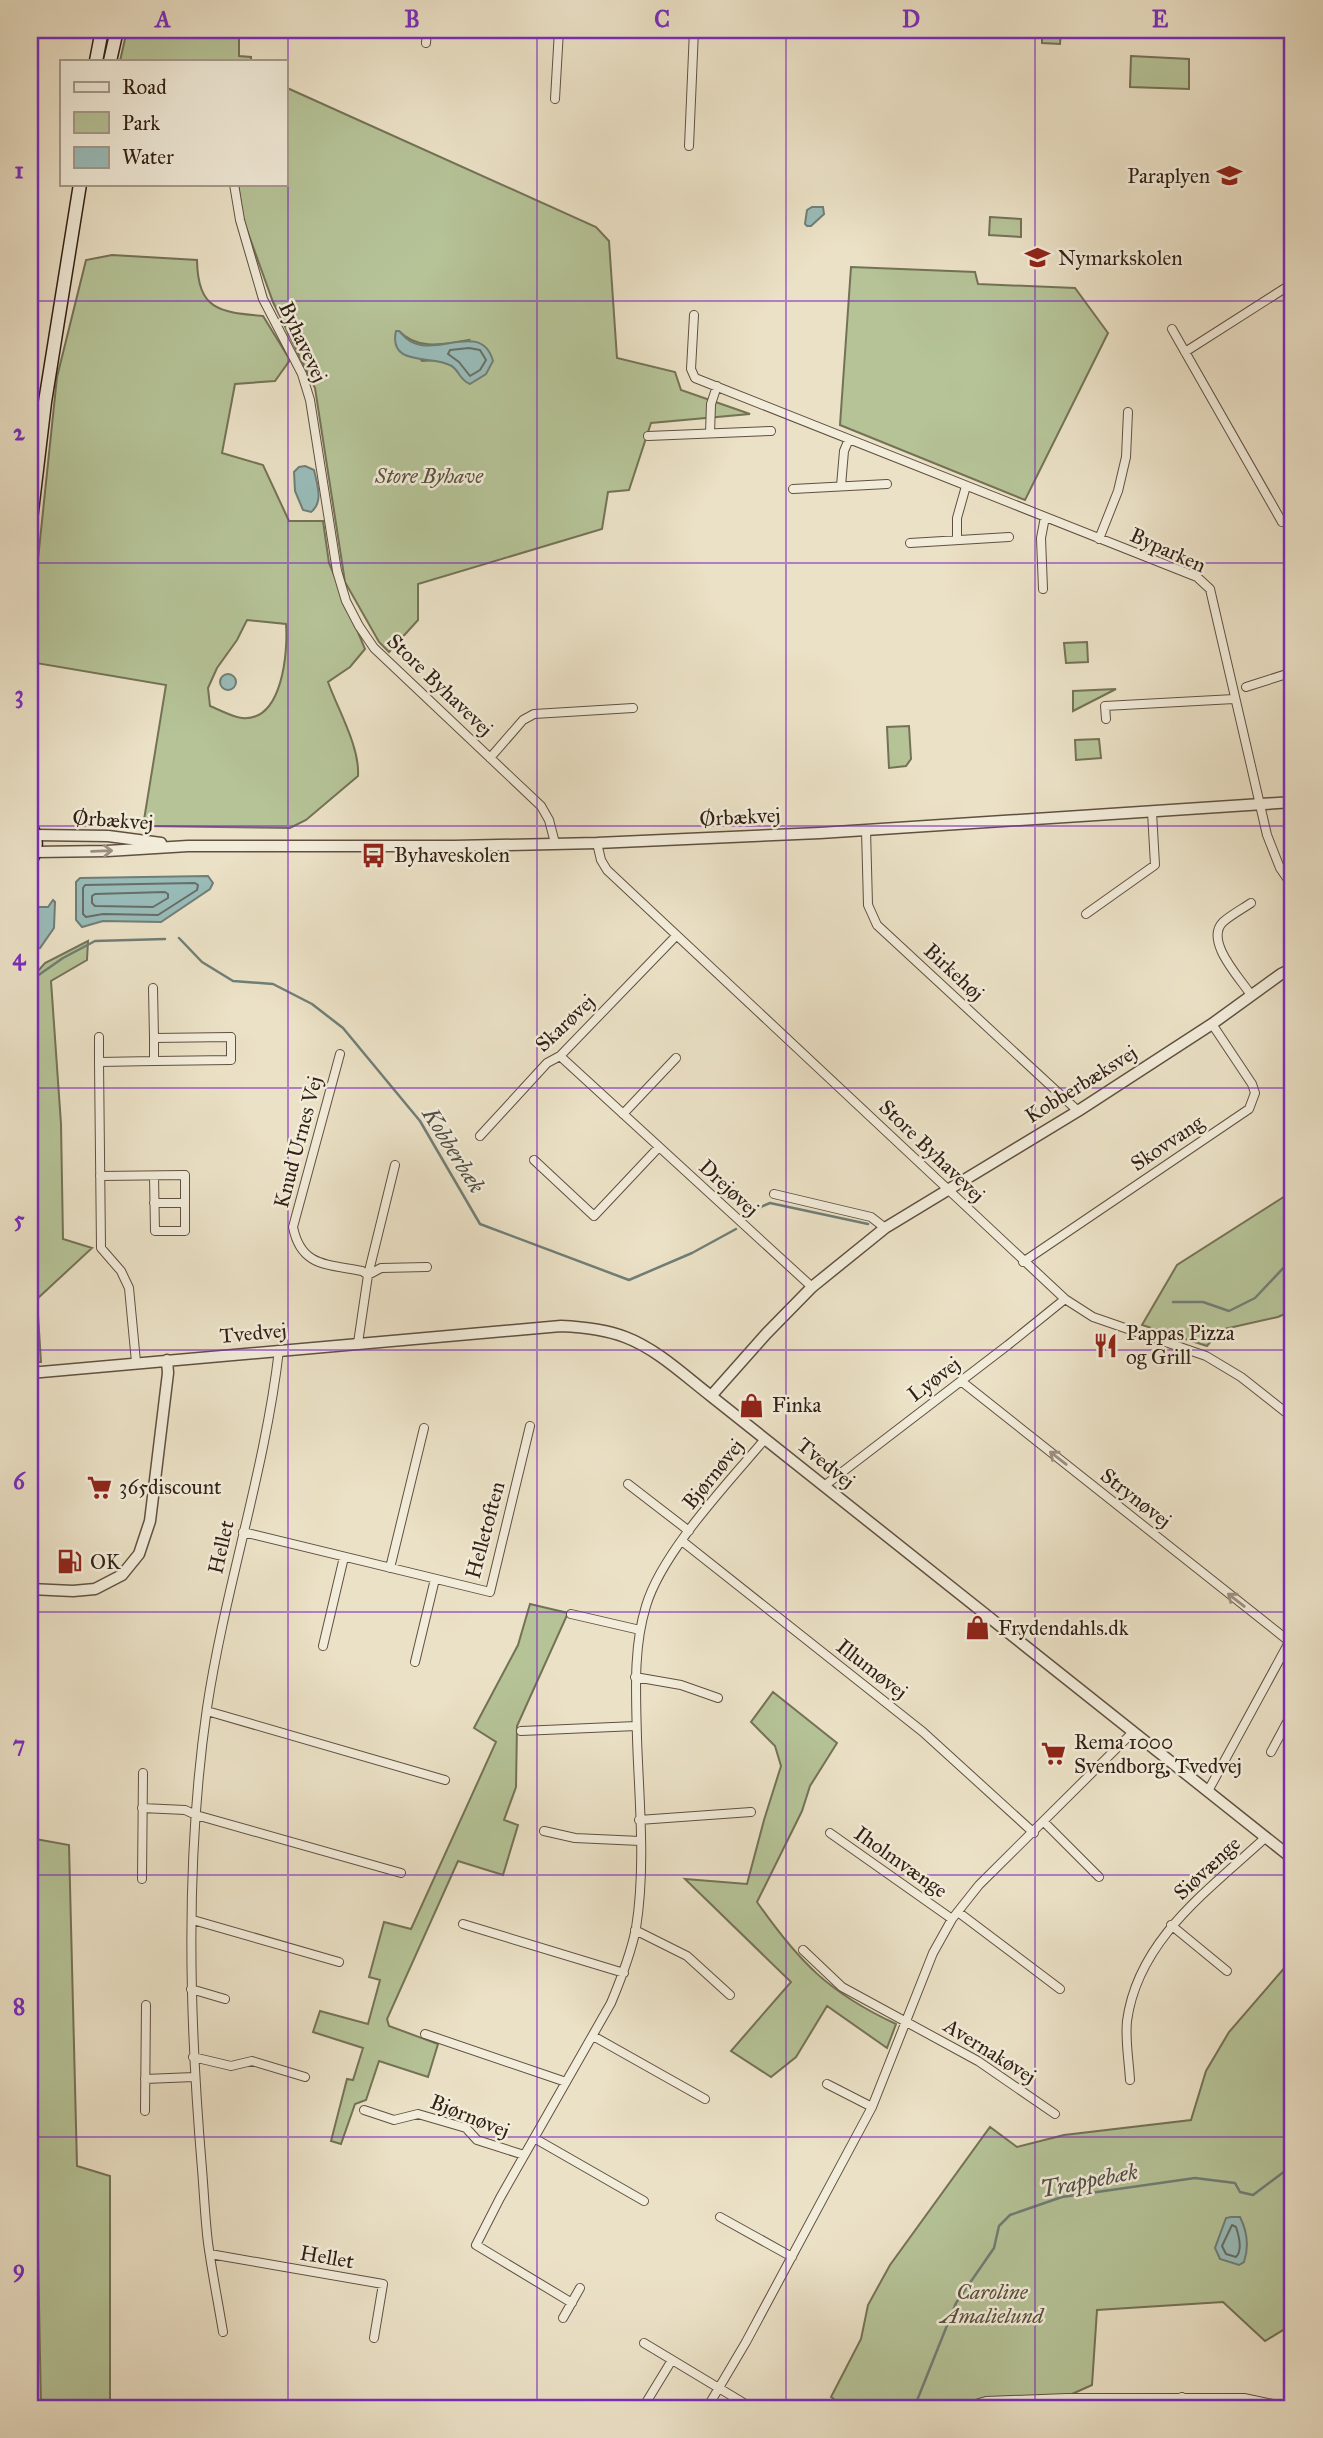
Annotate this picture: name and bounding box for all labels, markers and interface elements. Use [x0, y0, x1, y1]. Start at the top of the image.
text: A [153, 5, 171, 33]
text: B [404, 5, 420, 33]
text: C [654, 5, 670, 33]
text: D [902, 5, 920, 33]
text: E [1152, 5, 1169, 33]
legend [60, 60, 287, 186]
text: Road [122, 74, 167, 100]
text: Park [122, 110, 160, 136]
text: Water [122, 144, 174, 170]
text: 1 [14, 156, 24, 184]
school or university icon: Paraplyen [1216, 162, 1244, 190]
place label: Paraplyen [1127, 163, 1210, 189]
school or university icon: Nymarkskolen [1024, 244, 1052, 272]
place label: Nymarkskolen [1058, 245, 1183, 271]
street label: Byhavevej [273, 298, 333, 386]
text: 2 [13, 418, 25, 446]
park label: Store Byhave [374, 463, 484, 489]
street label: Byparken [1126, 522, 1210, 578]
street label: Store Byhavevej [382, 628, 498, 742]
text: 3 [14, 680, 24, 709]
street label: Ørbækvej [699, 802, 781, 832]
street label: Ørbækvej [72, 804, 154, 836]
bus stop icon: Byhaveskolen [360, 841, 388, 869]
place label: Byhaveskolen [394, 842, 510, 868]
one-way arrow [90, 844, 113, 858]
street label: Birkehøj [918, 938, 990, 1006]
text: 4 [13, 943, 27, 971]
street label: Skarøvej [530, 989, 600, 1057]
street label: Kobberbæksvej [1020, 1039, 1142, 1129]
street label: Knud Urnes Vej [268, 1073, 328, 1211]
street label: Store Byhavevej [874, 1094, 990, 1208]
water label: Kobberbæk [416, 1101, 491, 1198]
street label: Skovvang [1126, 1109, 1209, 1177]
street label: Drejøvej [694, 1154, 764, 1222]
text: 5 [14, 1205, 25, 1233]
street label: Tvedvej [218, 1317, 288, 1349]
place label: Pappas Pizza og Grill [1126, 1320, 1235, 1370]
restaurant icon: Pappas Pizza og Grill [1092, 1331, 1120, 1359]
street label: Lyøvej [903, 1351, 965, 1407]
shop icon: Finka [738, 1391, 766, 1419]
place label: Finka [772, 1392, 822, 1418]
street label: Tvedvej [792, 1432, 860, 1494]
street label: Bjørnøvej [677, 1434, 749, 1514]
one-way arrow [1049, 1451, 1068, 1466]
street label: Strynøvej [1095, 1462, 1177, 1534]
text: 6 [13, 1467, 26, 1495]
supermarket icon: 365discount [85, 1473, 113, 1501]
place label: 365discount [119, 1474, 222, 1500]
street label: Helletoften [460, 1479, 510, 1581]
street label: Hellet [202, 1517, 240, 1576]
fuel station icon: OK [56, 1548, 84, 1576]
place label: OK [90, 1549, 122, 1575]
one-way arrow [1228, 1592, 1246, 1607]
shop icon: Frydendahls.dk [964, 1614, 992, 1642]
place label: Frydendahls.dk [998, 1615, 1129, 1641]
street label: Illumøvej [831, 1633, 913, 1705]
place label: Rema 1000 Svendborg, Tvedvej [1074, 1729, 1242, 1779]
text: 7 [13, 1730, 25, 1758]
supermarket icon: Rema 1000 Svendborg, Tvedvej [1040, 1740, 1068, 1768]
street label: Iholmvænge [849, 1820, 953, 1904]
street label: Siøvænge [1168, 1830, 1246, 1905]
text: 8 [13, 1992, 25, 2020]
street label: Avernakøvej [938, 2012, 1041, 2090]
street label: Bjørnøvej [427, 2088, 513, 2144]
water label: Trappebæk [1038, 2157, 1140, 2204]
street label: Hellet [298, 2239, 356, 2275]
text: 9 [13, 2254, 25, 2283]
park label: Caroline Amalielund [939, 2279, 1045, 2329]

